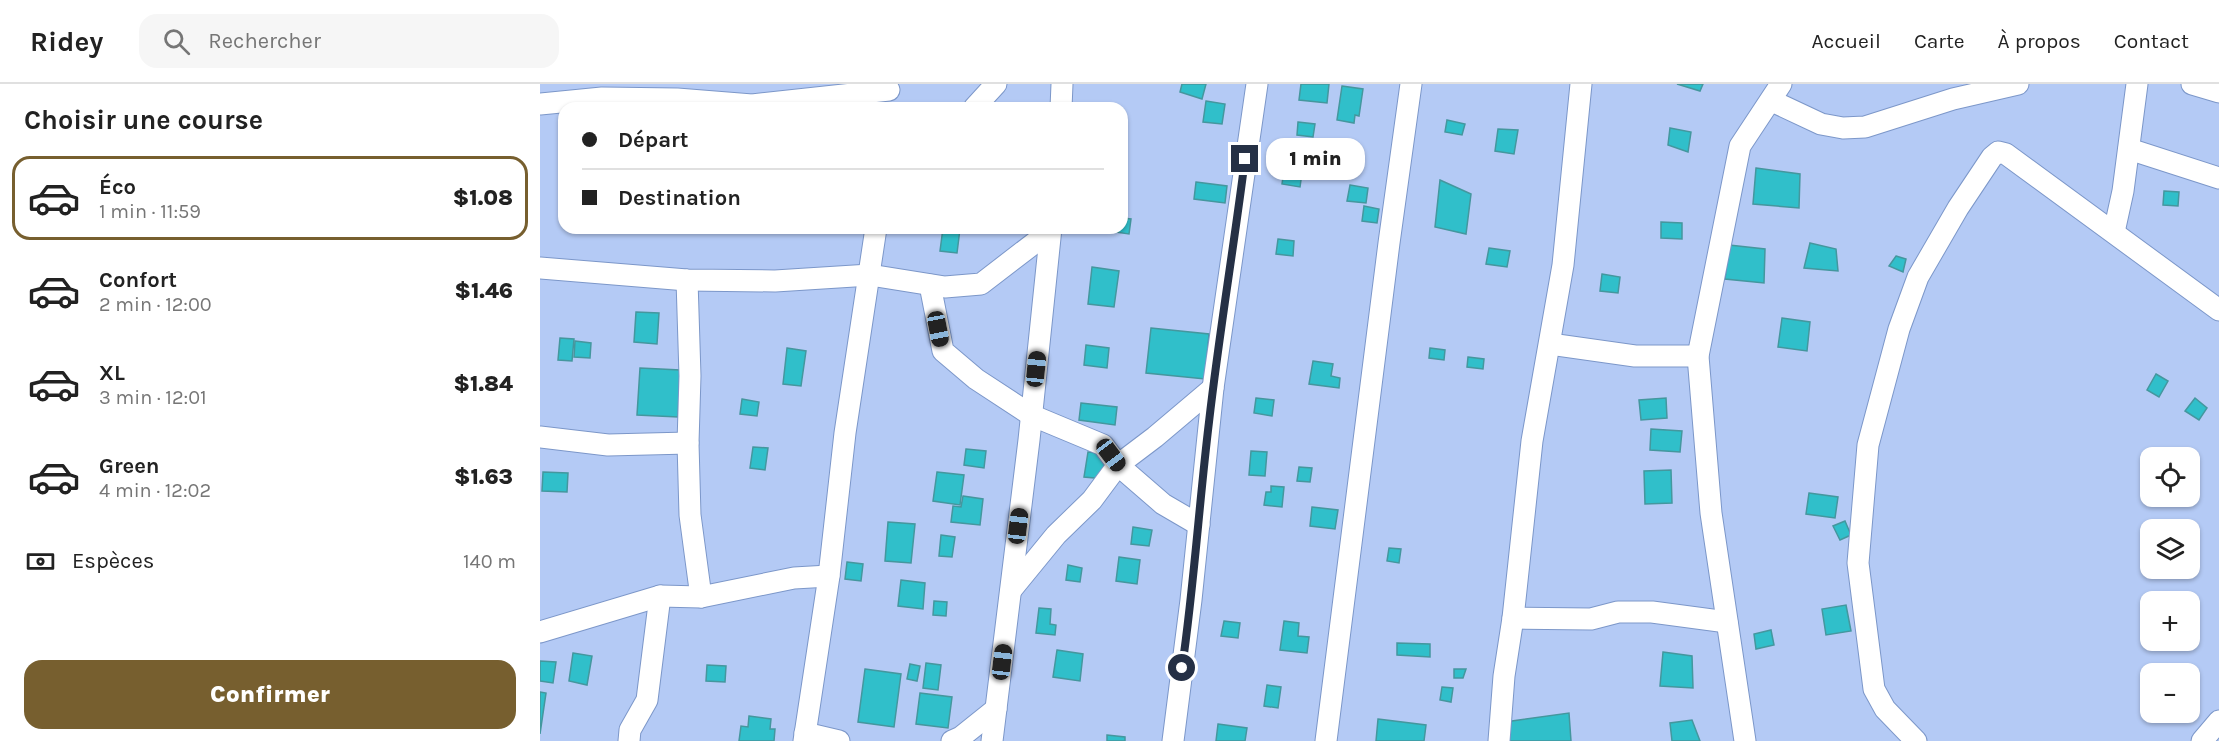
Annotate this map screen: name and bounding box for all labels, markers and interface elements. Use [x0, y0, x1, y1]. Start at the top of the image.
search box [139, 14, 559, 68]
text: Ridey [30, 25, 103, 58]
icon: search [160, 25, 193, 58]
text: Rechercher [208, 28, 321, 54]
text: Accueil [1812, 29, 1881, 53]
text: Carte [1914, 29, 1965, 53]
text: À propos [1998, 29, 2081, 53]
text: Contact [2114, 29, 2189, 53]
text: Choisir une course [24, 104, 263, 136]
text: Départ [618, 127, 688, 153]
callout: 1 min [1266, 138, 1365, 180]
route end [1231, 145, 1258, 172]
text: 1 min [1289, 147, 1342, 170]
icon: car [27, 171, 81, 225]
text: Éco [99, 174, 136, 200]
text: $1.08 [453, 185, 513, 211]
text: Destination [618, 185, 741, 211]
text: 1 min · 11:59 [99, 200, 201, 223]
icon: car [27, 264, 81, 318]
text: Confort [99, 267, 177, 293]
text: $1.46 [454, 278, 513, 304]
text: 2 min · 12:00 [99, 293, 212, 316]
car [926, 310, 950, 348]
car [1025, 350, 1047, 388]
icon: car [27, 357, 81, 411]
text: XL [99, 360, 125, 386]
text: $1.84 [454, 371, 513, 397]
text: 3 min · 12:01 [99, 386, 207, 409]
car [1093, 435, 1129, 475]
map controls [2140, 447, 2200, 723]
button: locate [2140, 447, 2200, 507]
icon: car [27, 450, 81, 504]
text: Green [99, 453, 160, 479]
text: $1.63 [454, 464, 513, 490]
text: 4 min · 12:02 [99, 479, 211, 502]
car [1007, 507, 1029, 545]
button: layers [2140, 519, 2200, 579]
icon: cash [24, 545, 57, 578]
text: Espèces [72, 548, 154, 574]
text: 140 m [463, 550, 516, 573]
button: + [2140, 591, 2200, 651]
car [991, 643, 1013, 681]
route start [1168, 654, 1195, 681]
button: Confirmer [24, 660, 516, 729]
button: − [2140, 663, 2200, 723]

